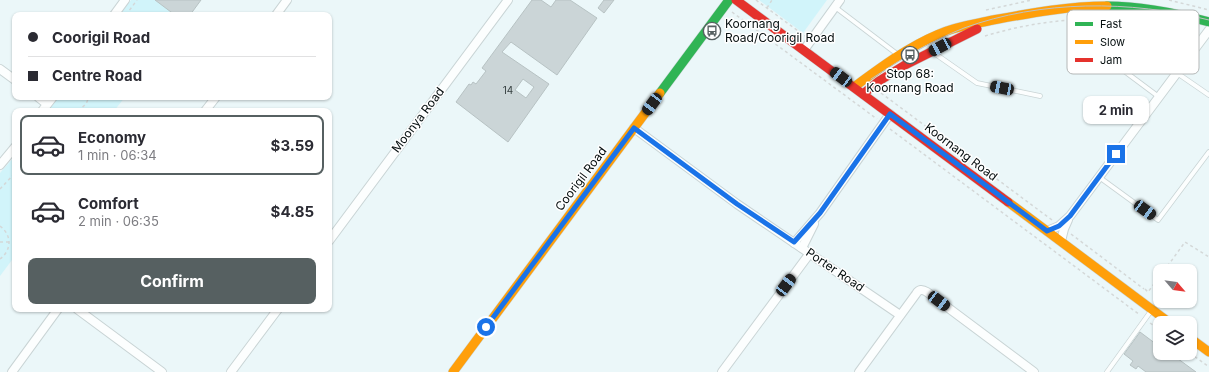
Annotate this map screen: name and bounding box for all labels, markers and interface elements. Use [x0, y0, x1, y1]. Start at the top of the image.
legend [1067, 10, 1199, 74]
place label: Koornang Road/Coorigil Road [725, 16, 835, 45]
text: Fast [1100, 17, 1122, 31]
bus stop icon: Koornang Road/Coorigil Road [702, 21, 722, 41]
text: Coorigil Road [52, 28, 150, 47]
text: Slow [1100, 35, 1125, 49]
car [927, 36, 953, 58]
bus stop icon: Stop 68: Koornang Road [900, 45, 920, 65]
text: Jam [1100, 53, 1122, 67]
car [828, 65, 854, 89]
text: Centre Road [52, 66, 142, 85]
place label: Stop 68: Koornang Road [866, 66, 954, 95]
car [989, 80, 1015, 96]
street label: Moonya Road [388, 84, 447, 155]
house number: 14 [503, 84, 513, 96]
car [640, 91, 664, 117]
callout: 2 min [1083, 96, 1149, 124]
text: 2 min [1099, 102, 1133, 118]
street label: Koornang Road [922, 119, 1001, 184]
icon: car [30, 127, 66, 163]
text: Economy [78, 128, 146, 147]
text: $3.59 [271, 136, 314, 155]
street label: Coorigil Road [552, 144, 610, 214]
route end [1107, 145, 1125, 163]
text: 1 min · 06:34 [78, 147, 157, 163]
icon: car [30, 193, 66, 229]
text: Comfort [78, 194, 139, 213]
car [1132, 198, 1158, 222]
text: $4.85 [271, 202, 314, 221]
text: 2 min · 06:35 [78, 213, 159, 229]
street label: Porter Road [803, 245, 867, 295]
button: Confirm [28, 258, 316, 304]
north arrow [1153, 264, 1197, 308]
map controls [1153, 264, 1197, 360]
car [774, 272, 798, 298]
car [926, 289, 952, 313]
button: layers [1153, 316, 1197, 360]
route start [477, 318, 495, 336]

